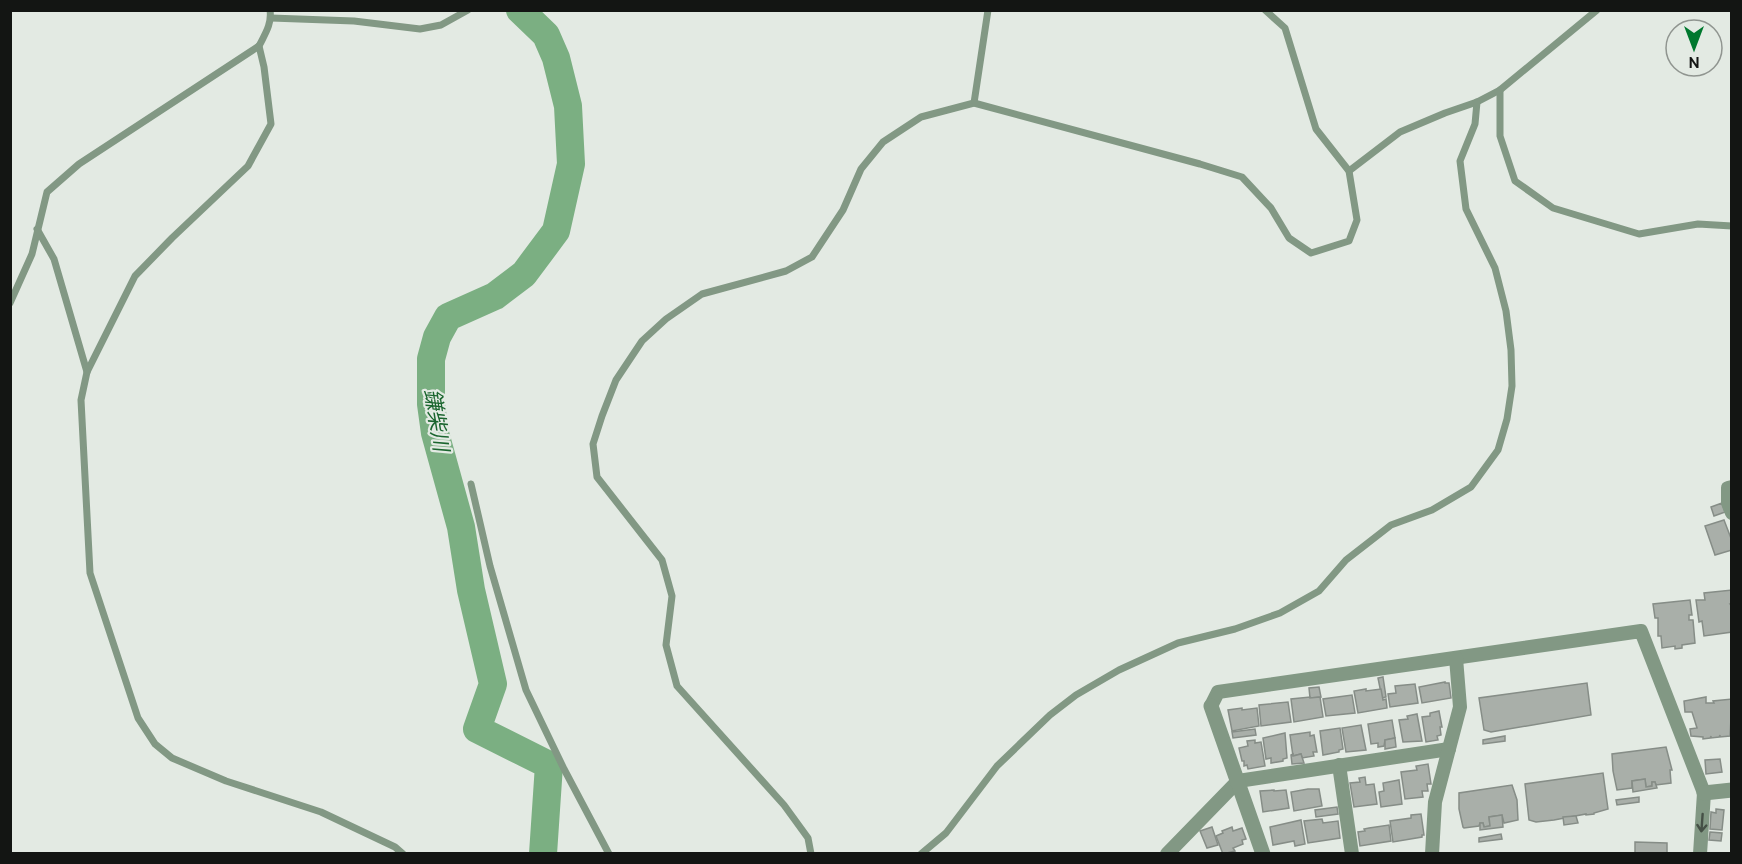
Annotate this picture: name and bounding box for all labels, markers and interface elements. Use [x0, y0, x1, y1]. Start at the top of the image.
north arrow [1664, 18, 1724, 78]
text: N [1688, 53, 1700, 72]
water label: 鎌柴川 [420, 387, 455, 455]
one-way arrow [1696, 813, 1707, 833]

